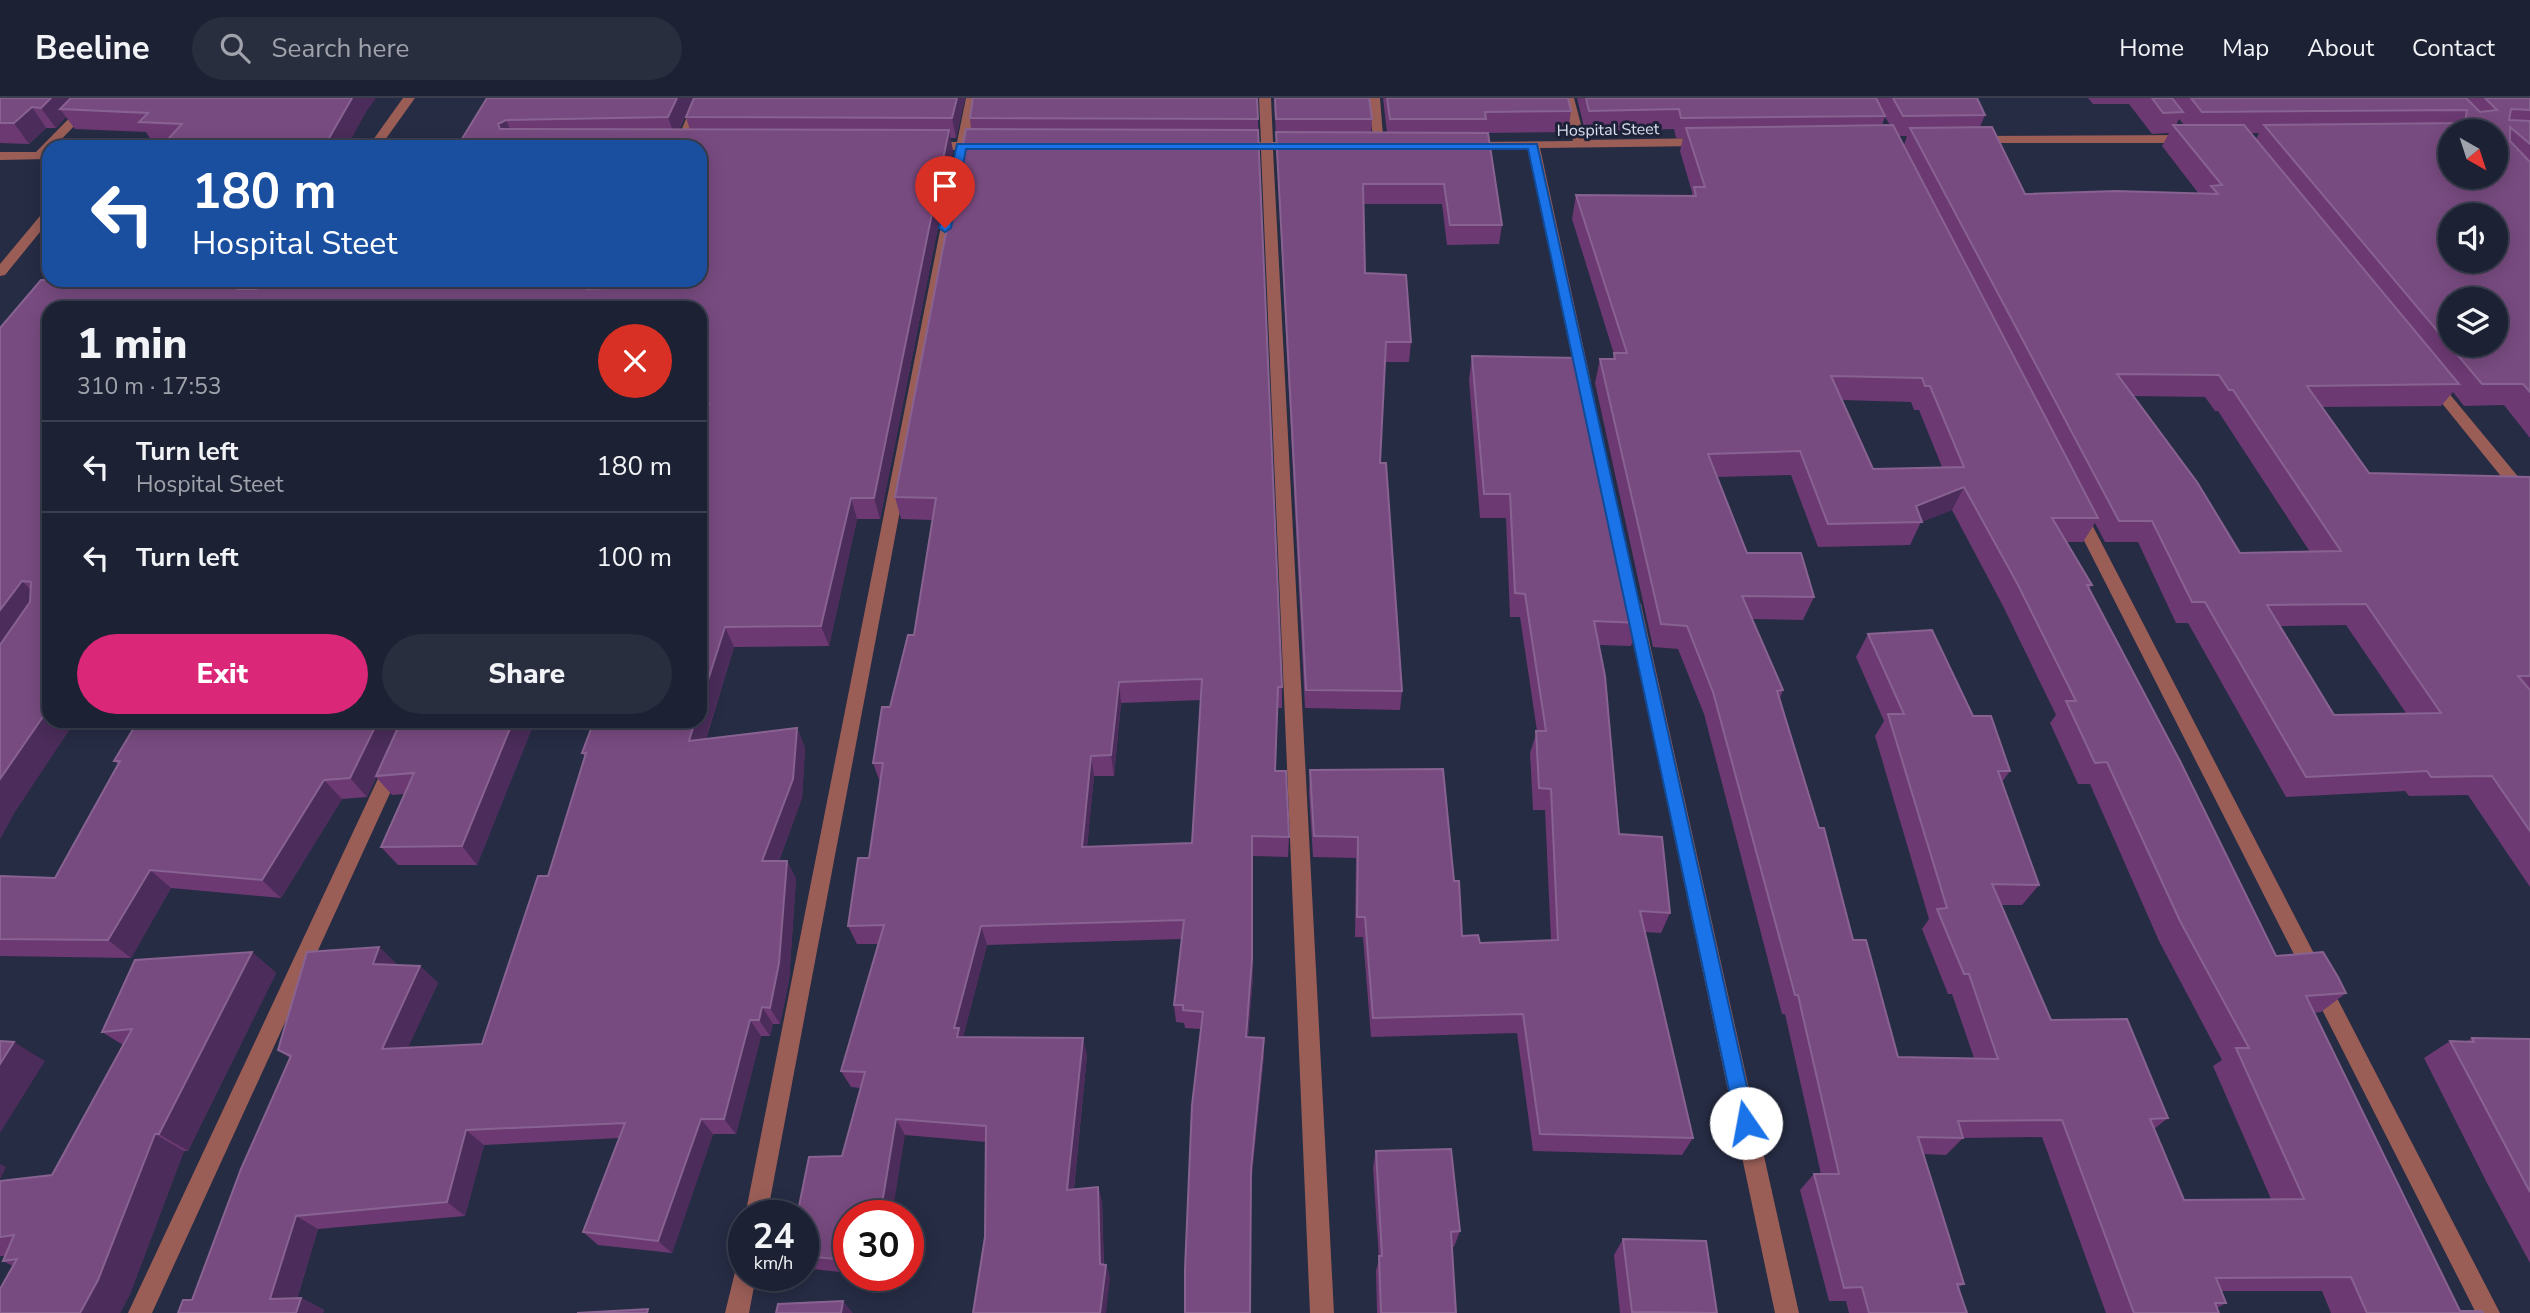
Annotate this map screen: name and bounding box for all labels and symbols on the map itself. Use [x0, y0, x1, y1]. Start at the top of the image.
street label: Hospital Steet [1556, 118, 1660, 142]
north arrow [2438, 119, 2508, 189]
pin [915, 156, 975, 228]
position arrow [1709, 1086, 1783, 1160]
speed limit sign: 30 [833, 1200, 924, 1291]

